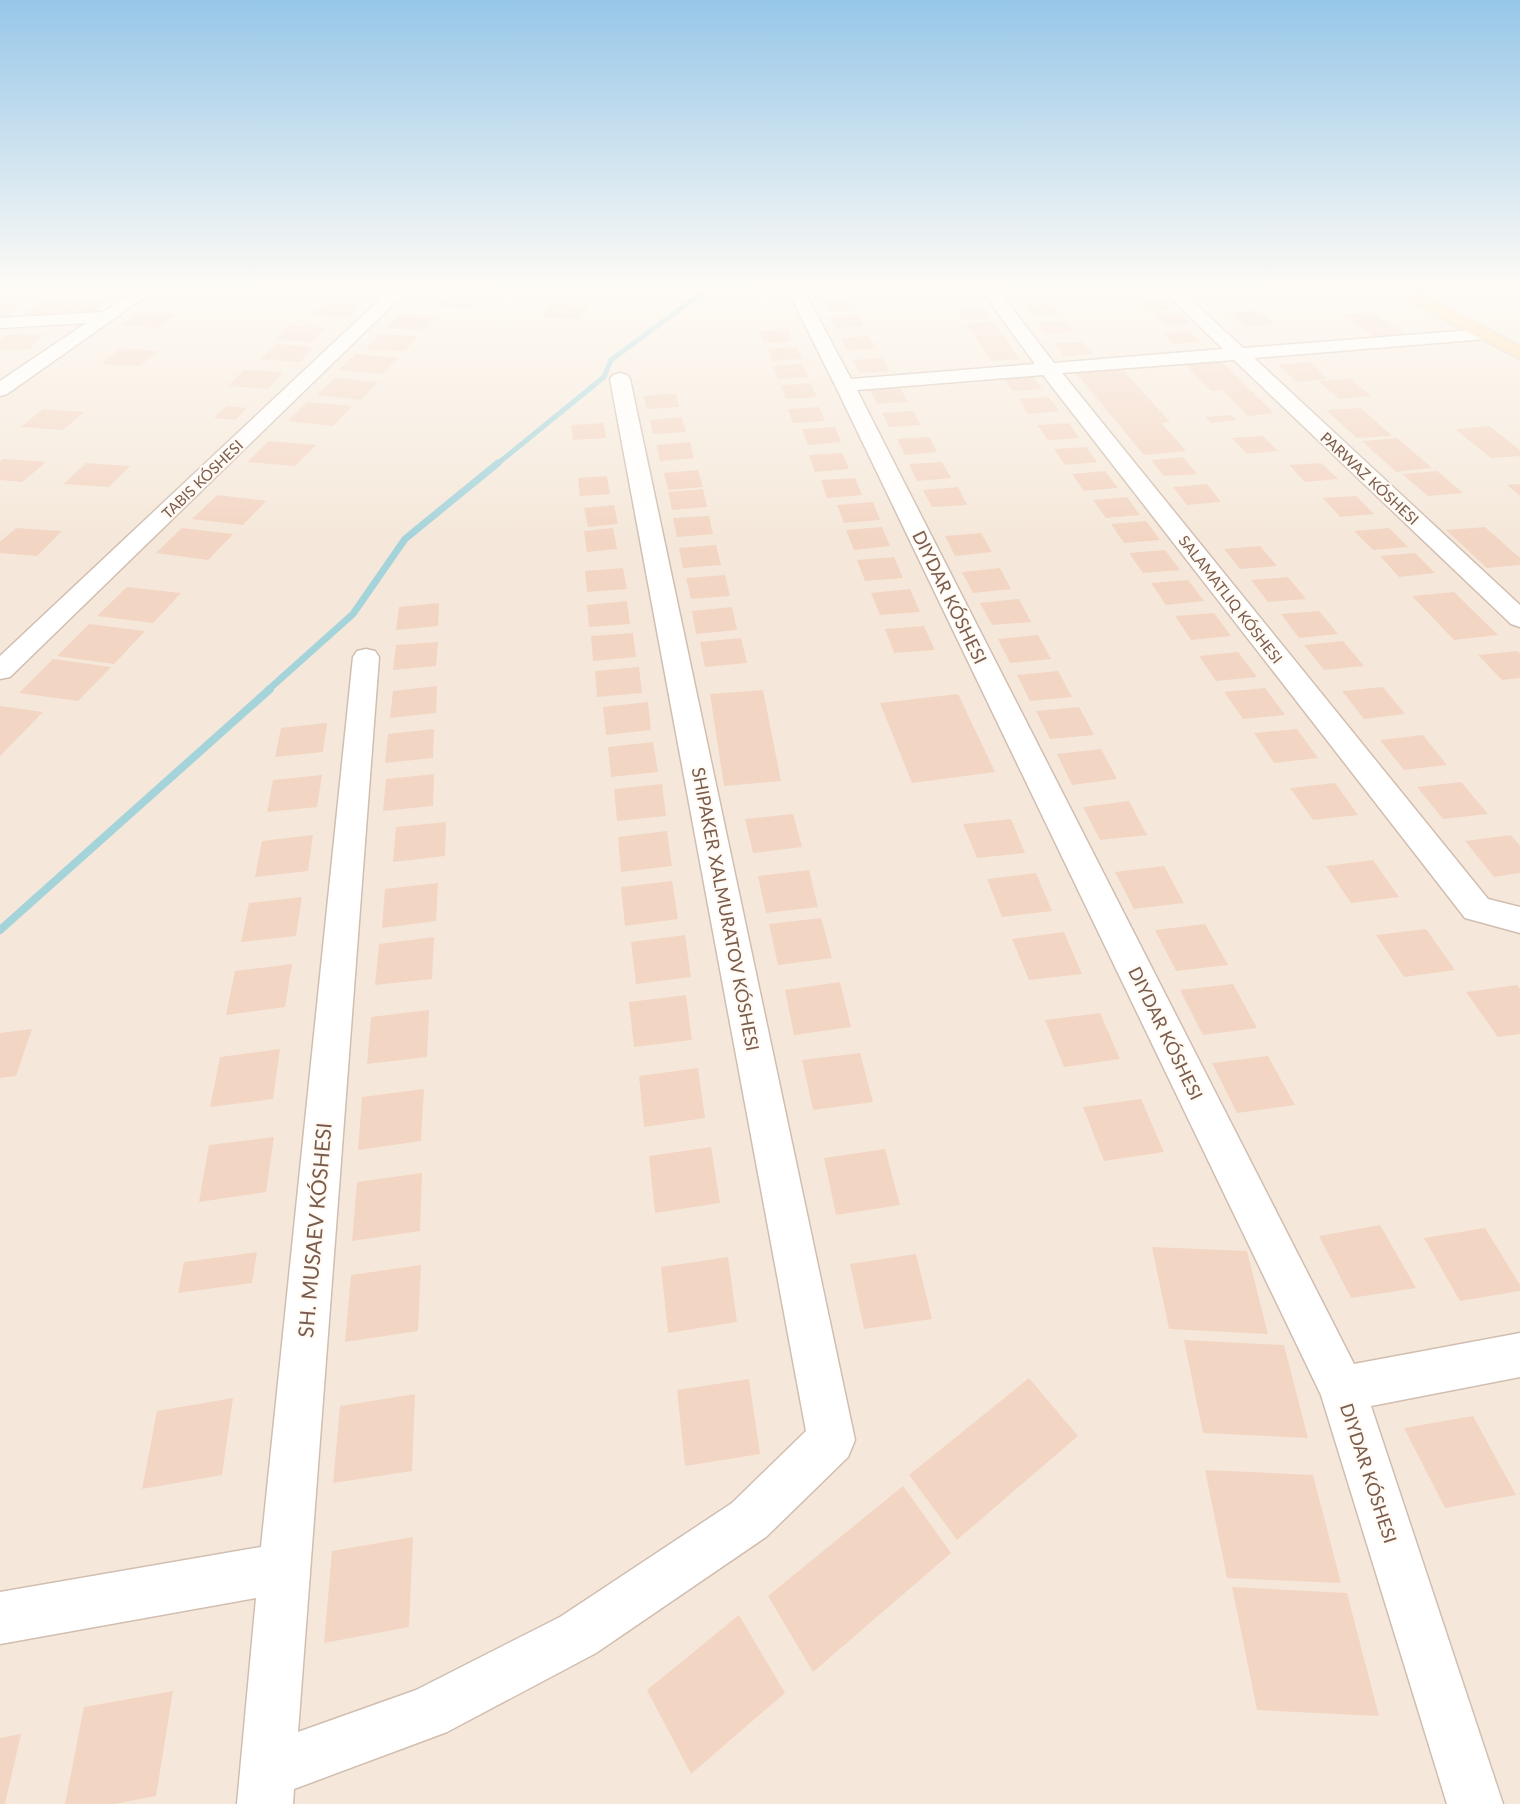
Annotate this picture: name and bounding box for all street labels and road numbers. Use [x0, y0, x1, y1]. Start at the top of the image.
street label: PARWAZ KÓSHESI [1317, 428, 1423, 528]
street label: TABIS KÓSHESI [158, 436, 246, 522]
street label: DIYDAR KÓSHESI [908, 527, 992, 667]
street label: SALAMATLIQ KÓSHESI [1175, 531, 1287, 667]
street label: SHIPAKER XALMURATOV KÓSHESI [688, 765, 764, 1053]
street label: DIYDAR KÓSHESI [1124, 963, 1208, 1103]
street label: SH. MUSAEV KÓSHESI [292, 1121, 336, 1339]
street label: DIYDAR KÓSHESI [1336, 1400, 1402, 1546]

